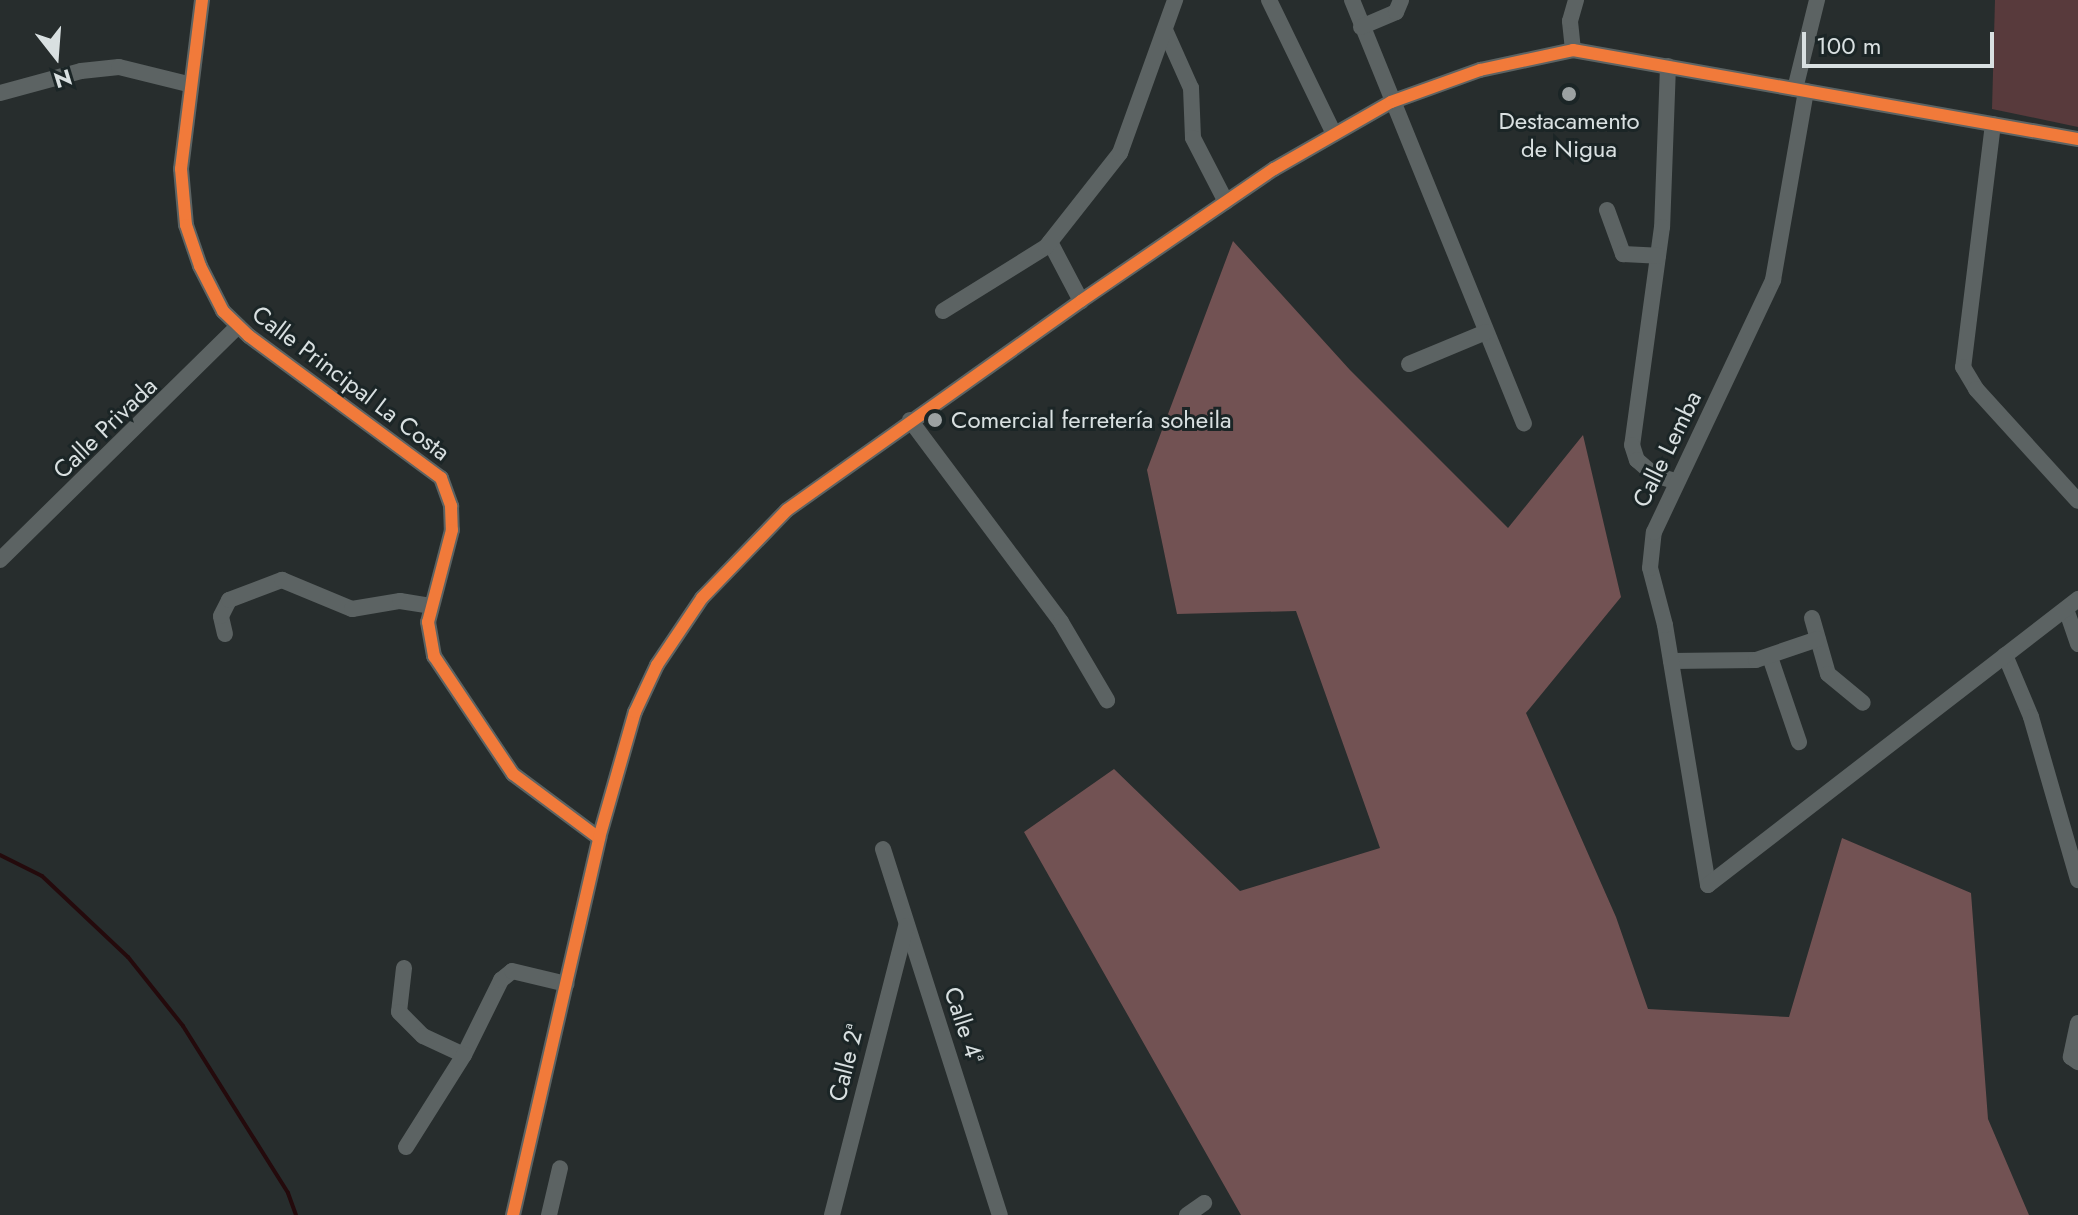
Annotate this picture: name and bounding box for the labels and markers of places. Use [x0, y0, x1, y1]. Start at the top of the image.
marker: Destacamento de Nigua [1560, 85, 1578, 103]
place label: Destacamento de Nigua [1498, 107, 1640, 163]
place label: Comercial ferretería soheila [951, 406, 1232, 434]
marker: Comercial ferretería soheila [926, 411, 944, 429]

